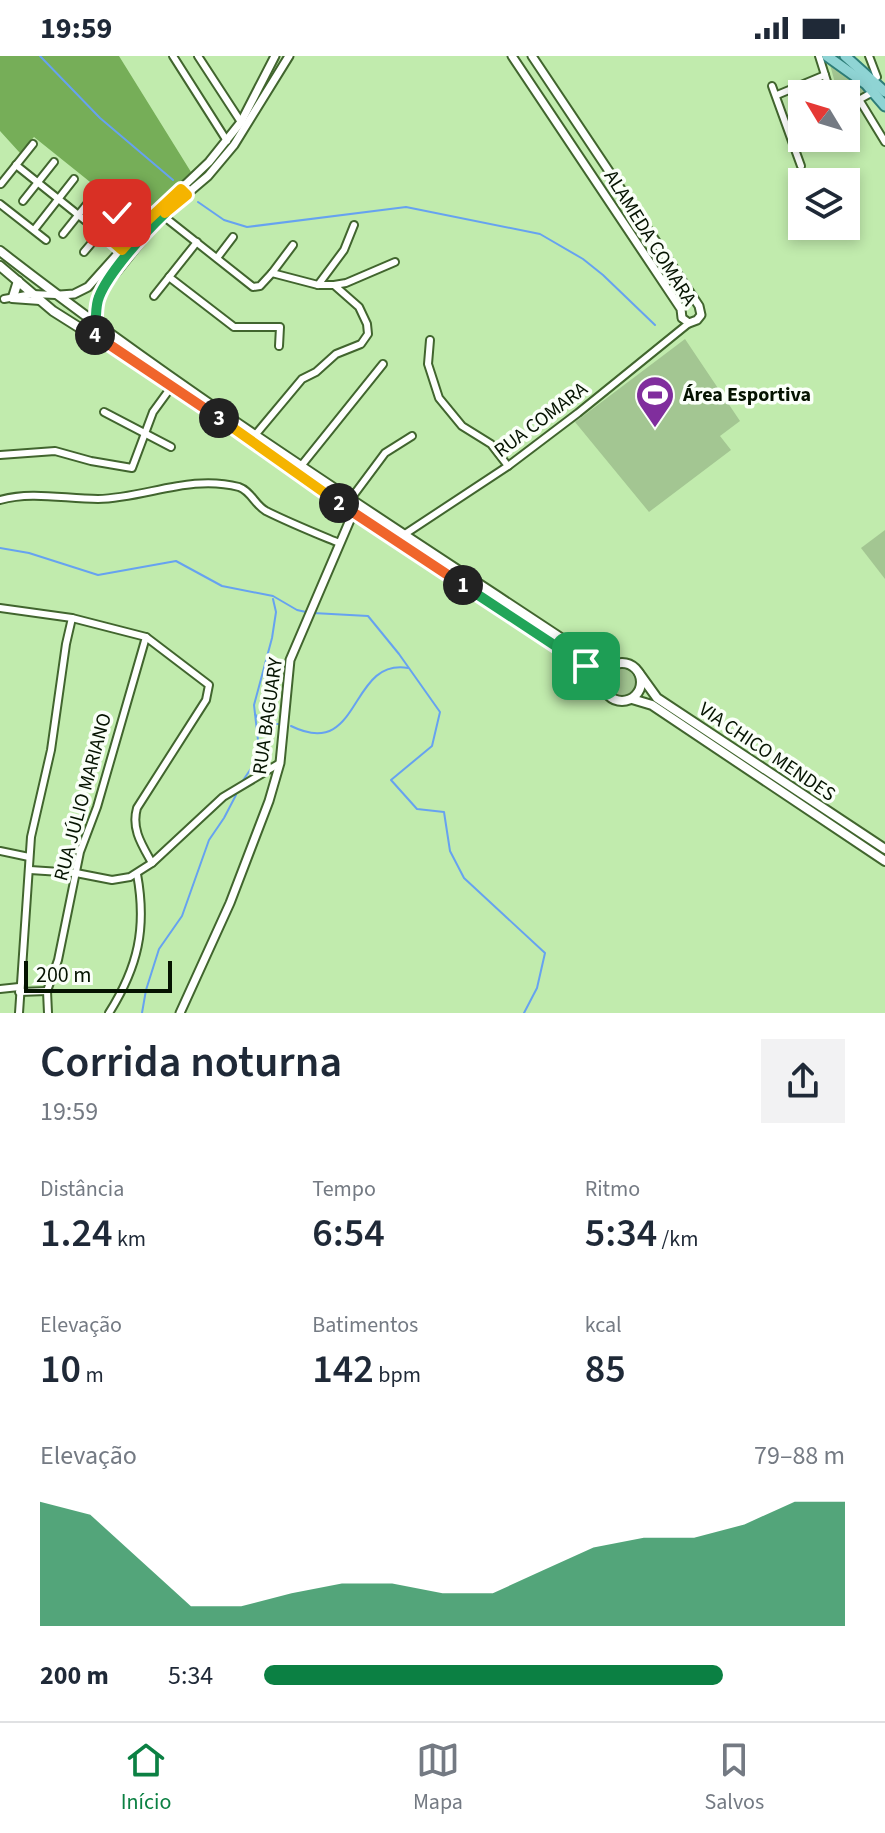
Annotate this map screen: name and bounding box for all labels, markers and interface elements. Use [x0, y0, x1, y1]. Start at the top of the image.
text: 19:59 [40, 7, 112, 50]
north arrow [788, 80, 860, 152]
map controls [788, 80, 860, 240]
street label: ALAMEDA COMARA [597, 165, 703, 311]
button: layers [788, 168, 860, 240]
pin [83, 179, 151, 247]
icon: check [95, 191, 139, 235]
pin: 4 [75, 315, 115, 355]
text: 4 [89, 319, 101, 351]
sports icon: Área Esportiva [634, 374, 676, 429]
street label: RUA COMARA [488, 375, 594, 464]
place label: Área Esportiva [682, 381, 811, 409]
pin: 3 [199, 398, 239, 438]
text: 3 [213, 402, 225, 434]
pin: 2 [319, 483, 359, 523]
text: 2 [333, 487, 345, 519]
pin: 1 [443, 565, 483, 605]
text: 1 [457, 569, 469, 601]
pin [552, 632, 620, 700]
icon: arrive [564, 644, 608, 688]
street label: RUA BAGUARY [246, 655, 290, 776]
street label: VIA CHICO MENDES [693, 696, 841, 808]
street label: RUA JÚLIO MARIANO [47, 710, 119, 884]
scale bar [24, 957, 172, 993]
text: 200 m [36, 959, 91, 991]
text: Corrida noturna [40, 1031, 342, 1094]
button: share [761, 1039, 845, 1123]
text: 19:59 [40, 1093, 98, 1130]
text: Distância [40, 1173, 124, 1205]
text: Tempo [312, 1173, 376, 1205]
text: Ritmo [585, 1173, 640, 1205]
text: 1.24 [40, 1205, 113, 1262]
text: 6:54 [312, 1205, 385, 1262]
text: 5:34 [585, 1205, 657, 1262]
text: km [113, 1223, 146, 1255]
text: /km [657, 1223, 698, 1255]
text: Elevação [40, 1309, 122, 1341]
text: Batimentos [312, 1309, 418, 1341]
text: kcal [585, 1309, 622, 1341]
text: 10 [40, 1341, 81, 1398]
text: 142 [312, 1341, 374, 1398]
text: 85 [585, 1341, 626, 1398]
text: m [81, 1359, 104, 1391]
text: bpm [374, 1359, 421, 1391]
text: Elevação [40, 1437, 137, 1474]
text: 79–88 m [754, 1437, 845, 1474]
text: 200 m [40, 1657, 109, 1694]
text: 5:34 [168, 1657, 213, 1694]
tab: Início [121, 1738, 171, 1818]
tab: Mapa [413, 1738, 463, 1818]
tab: Salvos [704, 1738, 764, 1818]

